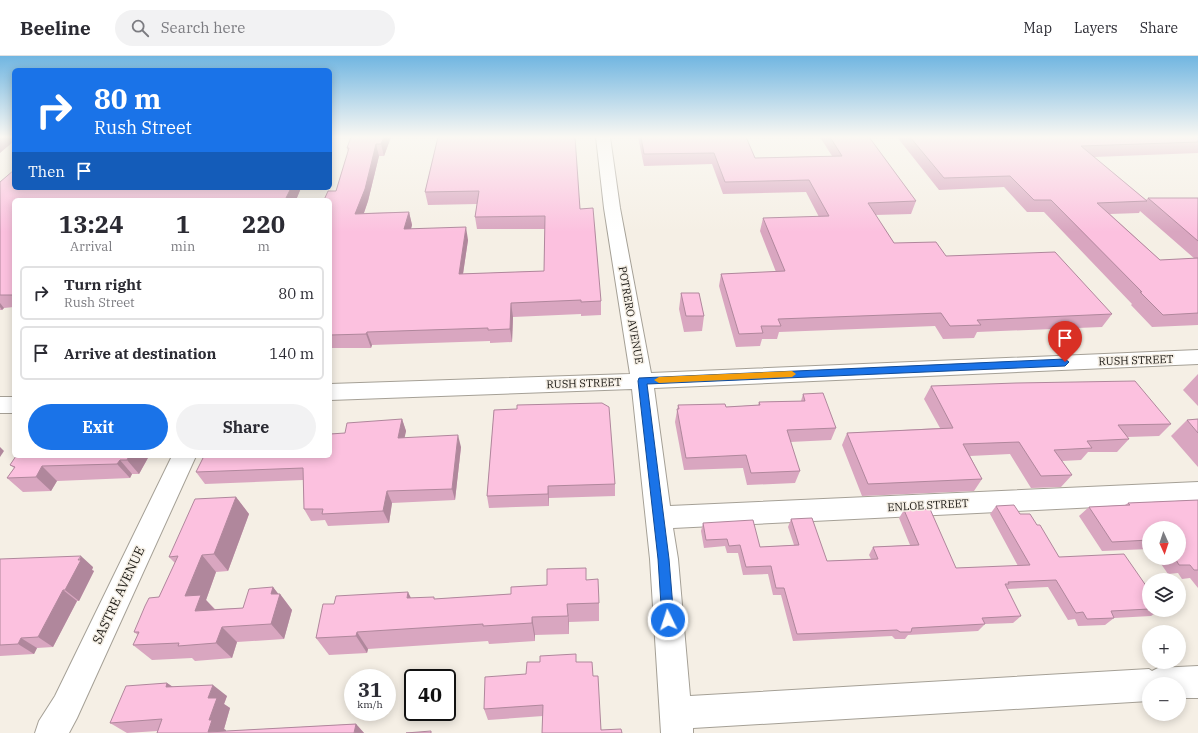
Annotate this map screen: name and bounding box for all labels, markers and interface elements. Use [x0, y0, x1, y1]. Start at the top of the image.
search box [115, 10, 395, 46]
text: Beeline [20, 16, 91, 40]
icon: search [129, 17, 151, 39]
text: Search here [161, 18, 245, 37]
text: Map [1024, 19, 1052, 37]
text: Layers [1074, 19, 1118, 37]
text: Share [1140, 19, 1178, 37]
text: 80 m [94, 80, 161, 117]
icon: right [28, 84, 80, 136]
text: Rush Street [94, 116, 192, 139]
icon: arrive [73, 160, 95, 182]
text: Then [28, 162, 65, 181]
text: 13:24 [59, 208, 124, 240]
text: 1 [176, 208, 190, 240]
text: 220 [242, 208, 285, 240]
text: Arrival [70, 238, 112, 255]
text: min [170, 238, 195, 255]
text: m [257, 238, 270, 255]
street label: POTRERO AVENUE [616, 265, 646, 365]
text: Turn right [64, 275, 142, 294]
icon: right [30, 282, 52, 304]
text: 80 m [278, 284, 314, 303]
text: Rush Street [64, 294, 135, 311]
pin [1048, 321, 1082, 362]
icon: arrive [1054, 327, 1076, 349]
icon: arrive [30, 342, 52, 364]
text: Arrive at destination [64, 344, 216, 363]
text: 140 m [269, 344, 314, 363]
street label: RUSH STREET [1098, 352, 1174, 368]
street label: RUSH STREET [546, 375, 622, 391]
button: Exit [28, 404, 168, 450]
button: Share [176, 404, 316, 450]
street label: ENLOE STREET [887, 496, 969, 514]
north arrow [1142, 521, 1186, 565]
map controls [1142, 521, 1186, 721]
street label: SASTRE AVENUE [88, 544, 148, 647]
button: layers [1142, 573, 1186, 617]
position arrow [647, 599, 689, 641]
button: + [1142, 625, 1186, 669]
speed limit sign: 40 [404, 669, 456, 721]
text: 31 [358, 676, 382, 703]
button: − [1142, 677, 1186, 721]
text: km/h [357, 698, 383, 711]

